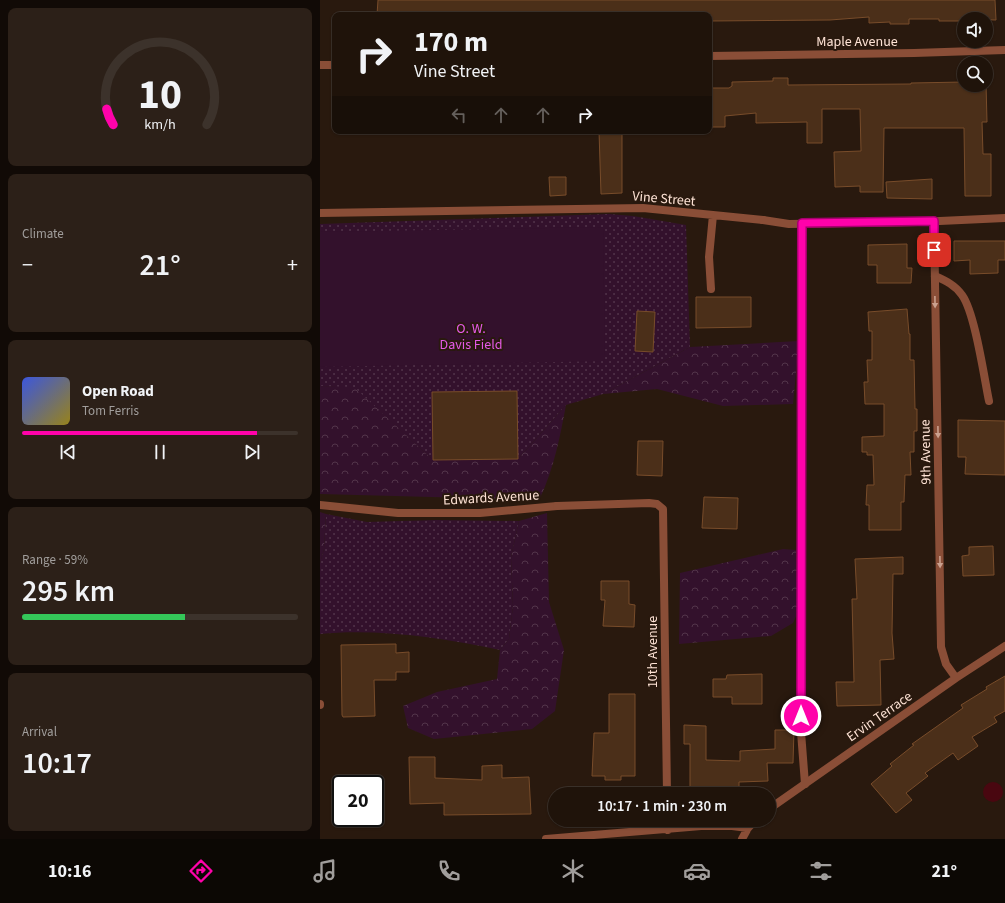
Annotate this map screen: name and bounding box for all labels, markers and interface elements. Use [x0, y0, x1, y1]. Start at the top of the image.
map controls [957, 12, 993, 92]
button: sound [957, 12, 993, 48]
text: 170 m [414, 22, 488, 62]
icon: right [348, 28, 400, 80]
street label: Maple Avenue [816, 32, 898, 52]
button: search [957, 56, 993, 92]
text: Vine Street [414, 59, 495, 84]
text: 10 [138, 65, 182, 125]
icon: left [448, 104, 470, 126]
icon: ahead [490, 104, 512, 126]
icon: ahead [532, 104, 554, 126]
icon: right [574, 104, 596, 126]
text: km/h [144, 114, 176, 135]
street label: Vine Street [632, 186, 696, 212]
text: Climate [22, 225, 64, 243]
pin [917, 233, 951, 267]
icon: arrive [923, 239, 945, 261]
text: 21° [139, 244, 181, 287]
text: − [22, 249, 33, 281]
text: + [287, 249, 298, 281]
one-way arrow [932, 296, 939, 308]
park label: O. W. Davis Field [440, 319, 502, 355]
text: Open Road [82, 381, 154, 402]
text: Tom Ferris [82, 402, 139, 420]
street label: 9th Avenue [915, 419, 937, 485]
one-way arrow [935, 426, 941, 439]
icon: previous [57, 441, 79, 463]
icon: pause [149, 441, 171, 463]
icon: next [241, 441, 263, 463]
street label: Edwards Avenue [442, 485, 540, 511]
text: Range · 59% [22, 551, 88, 569]
one-way arrow [937, 556, 944, 568]
text: 295 km [22, 570, 115, 613]
street label: 10th Avenue [643, 616, 663, 688]
street label: Ervin Terrace [843, 687, 916, 747]
position arrow [780, 695, 822, 737]
text: Arrival [22, 723, 57, 741]
text: 10:17 [22, 742, 92, 785]
speed limit sign: 20 [332, 775, 384, 827]
text: 10:17 · 1 min · 230 m [597, 796, 727, 817]
icon: directions [187, 857, 215, 885]
icon: music [311, 857, 339, 885]
icon: phone [435, 857, 463, 885]
icon: climate [559, 857, 587, 885]
icon: car [683, 857, 711, 885]
icon: filters [807, 857, 835, 885]
text: 10:16 [48, 859, 91, 884]
text: 21° [931, 859, 957, 884]

